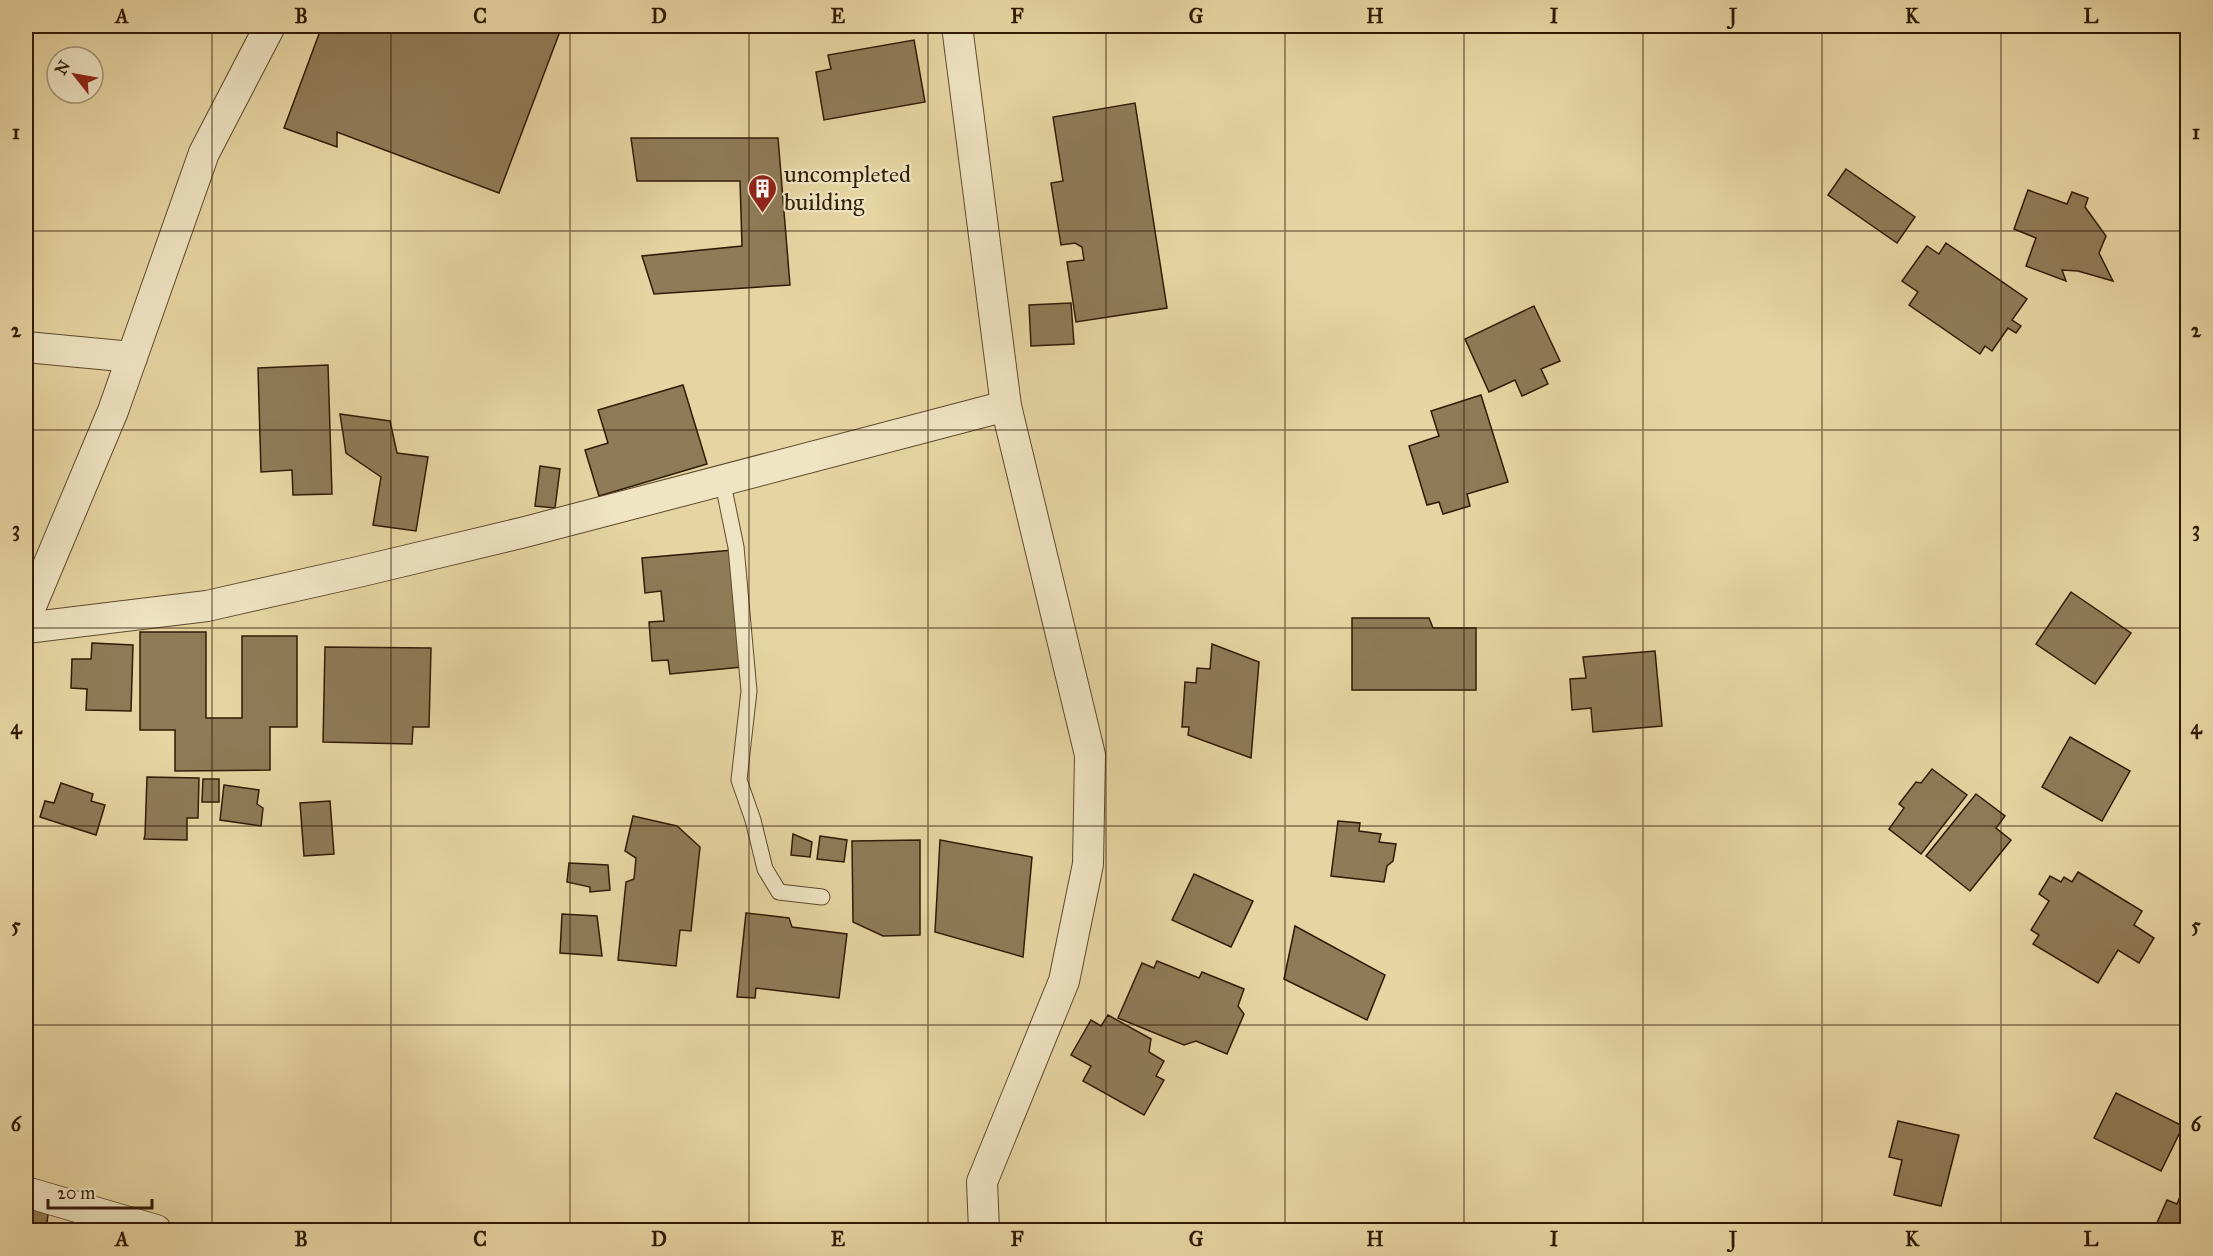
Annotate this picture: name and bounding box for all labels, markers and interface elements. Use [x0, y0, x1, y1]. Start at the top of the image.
text: A [113, 4, 129, 28]
text: B [294, 4, 308, 28]
text: C [473, 4, 487, 28]
text: D [651, 4, 667, 28]
text: E [831, 4, 846, 28]
text: F [1010, 4, 1024, 28]
text: G [1189, 4, 1204, 28]
text: H [1366, 4, 1384, 28]
text: I [1550, 4, 1559, 28]
text: J [1726, 4, 1738, 30]
text: K [1905, 4, 1920, 28]
text: L [2084, 4, 2099, 28]
north arrow [45, 45, 105, 105]
text: N [51, 56, 74, 78]
text: 1 [12, 120, 20, 144]
text: 1 [2192, 120, 2200, 144]
place label: uncompleted building [784, 159, 911, 217]
building icon: uncompleted building [747, 172, 779, 214]
text: 2 [11, 318, 22, 342]
text: 2 [2191, 318, 2202, 342]
text: 3 [12, 517, 20, 542]
text: 3 [2192, 517, 2200, 542]
text: 4 [10, 715, 22, 740]
text: 4 [2190, 715, 2202, 740]
text: 5 [11, 913, 21, 937]
text: 5 [2191, 913, 2201, 937]
text: 6 [11, 1112, 23, 1136]
text: 6 [2191, 1112, 2203, 1136]
scale bar [48, 1172, 152, 1210]
text: 20 m [57, 1182, 95, 1204]
text: A [113, 1227, 129, 1251]
text: B [294, 1227, 308, 1251]
text: C [473, 1227, 487, 1251]
text: D [651, 1227, 667, 1251]
text: E [831, 1227, 846, 1251]
text: F [1010, 1227, 1024, 1251]
text: G [1189, 1227, 1204, 1251]
text: H [1366, 1227, 1384, 1251]
text: I [1550, 1227, 1559, 1251]
text: J [1726, 1227, 1738, 1253]
text: K [1905, 1227, 1920, 1251]
text: L [2084, 1227, 2099, 1251]

